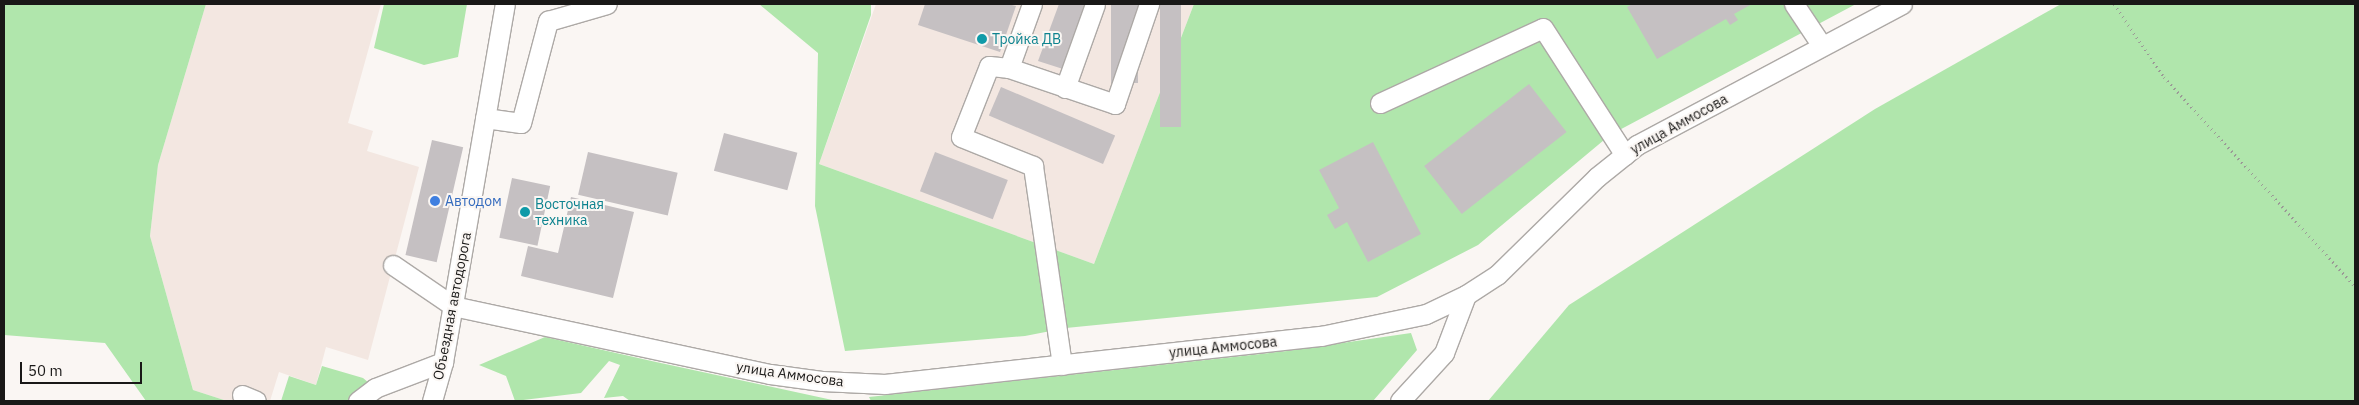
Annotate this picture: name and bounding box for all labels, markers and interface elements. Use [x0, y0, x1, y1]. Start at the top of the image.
place label: Тройка ДВ [992, 31, 1061, 47]
marker: Тройка ДВ [976, 33, 988, 45]
street label: улица Аммосова [1628, 90, 1730, 158]
place label: Автодом [445, 193, 502, 209]
marker: Автодом [429, 195, 441, 207]
place label: Восточная техника [535, 196, 604, 228]
marker: Восточная техника [519, 206, 531, 218]
street label: Объездная автодорога [429, 231, 475, 381]
street label: улица Аммосова [1168, 333, 1278, 361]
scale bar [22, 352, 145, 384]
street label: улица Аммосова [735, 358, 845, 390]
text: 50 m [28, 361, 63, 380]

